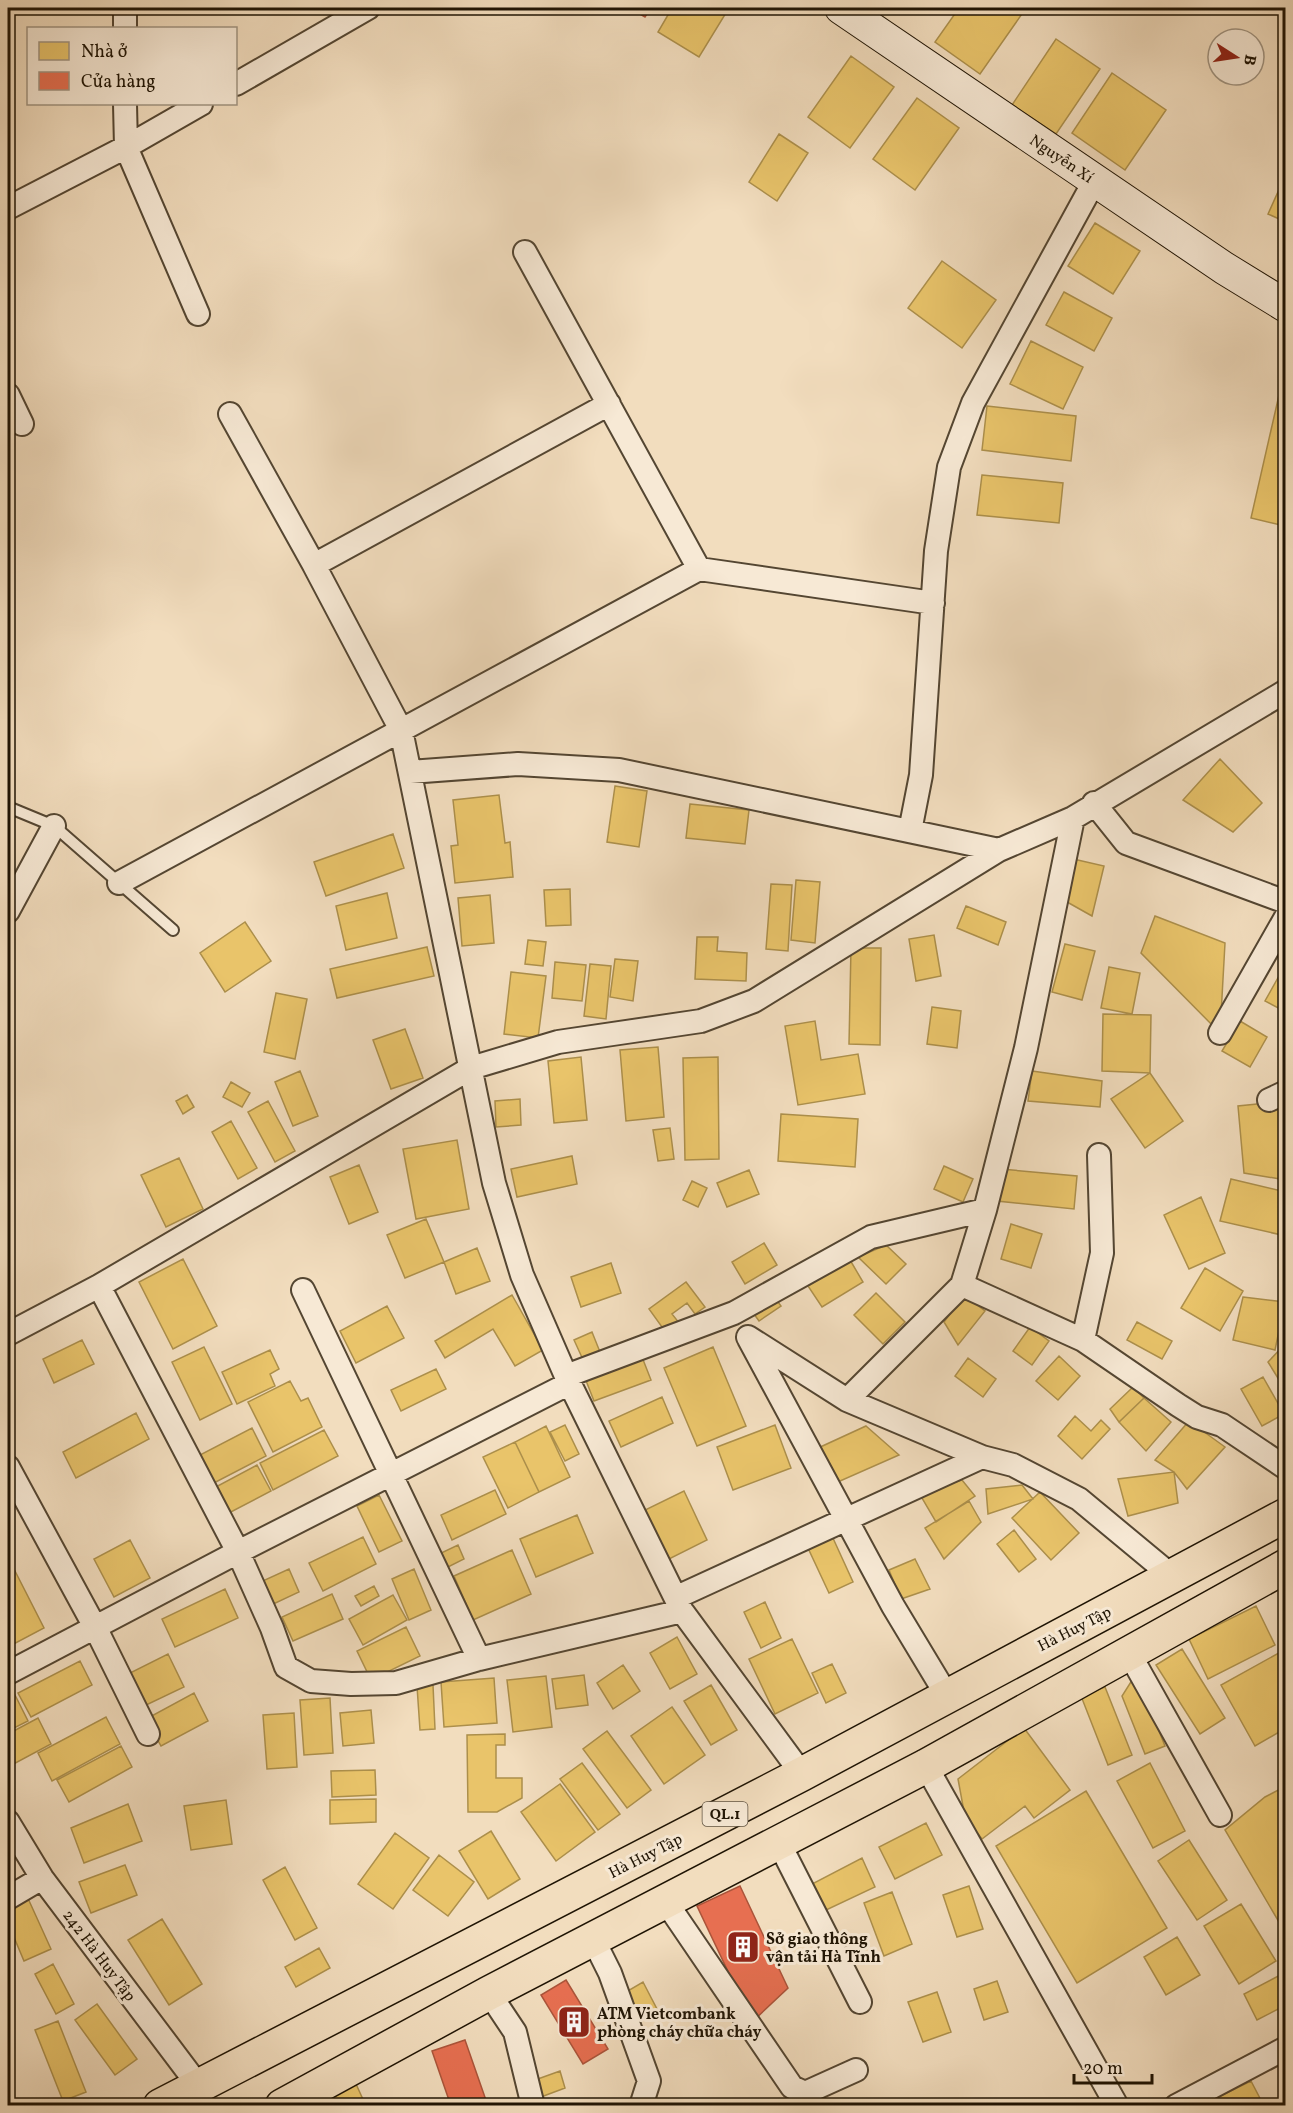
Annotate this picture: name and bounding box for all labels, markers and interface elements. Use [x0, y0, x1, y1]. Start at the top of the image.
legend [27, 27, 237, 105]
north arrow [1206, 27, 1266, 87]
text: Nhà ở [81, 40, 128, 65]
text: B [1237, 52, 1261, 67]
text: Cửa hàng [81, 70, 155, 95]
street label: Nguyễn Xí [1025, 130, 1097, 189]
street label: Hà Huy Tập [1034, 1602, 1116, 1658]
road number: QL.1 [702, 1802, 748, 1826]
street label: Hà Huy Tập [605, 1829, 687, 1885]
street label: 242 Hà Huy Tập [57, 1906, 140, 2007]
building icon: Sở giao thông vận tải Hà Tĩnh [725, 1929, 761, 1965]
place label: Sở giao thông vận tải Hà Tĩnh [766, 1929, 881, 1969]
building icon: ATM Vietcombank phòng cháy chữa cháy [556, 2004, 592, 2040]
place label: ATM Vietcombank phòng cháy chữa cháy [597, 2004, 762, 2044]
scale bar [1074, 2047, 1152, 2085]
text: 20 m [1083, 2057, 1123, 2082]

